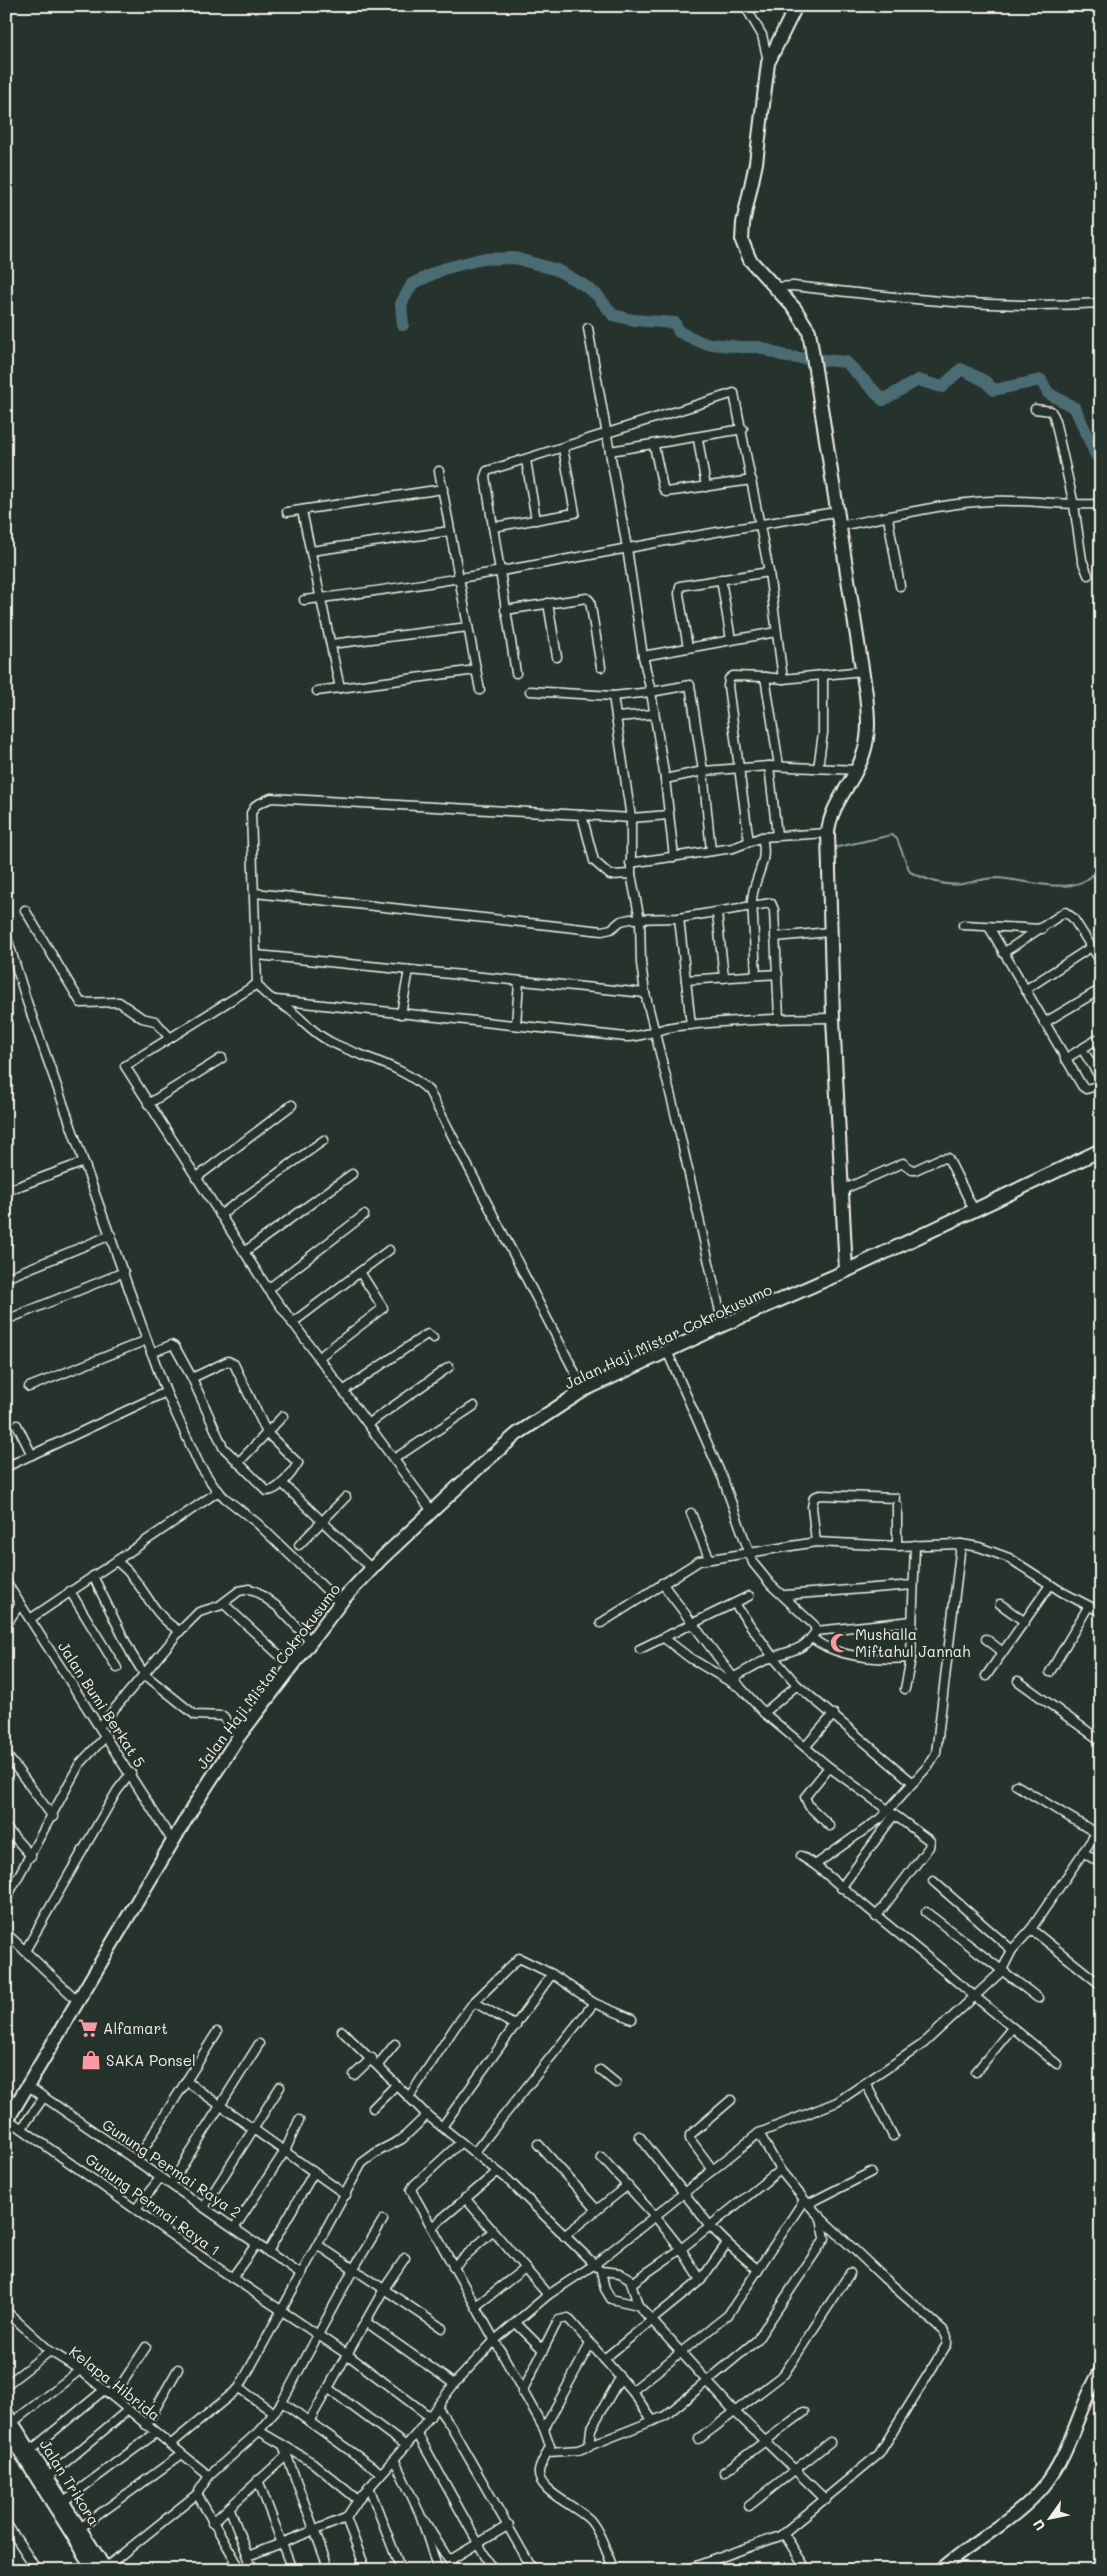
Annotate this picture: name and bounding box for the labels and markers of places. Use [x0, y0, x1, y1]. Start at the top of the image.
place label: Mushalla Miftahul Jannah [855, 1624, 971, 1661]
mosque icon: Mushalla Miftahul Jannah [829, 1632, 851, 1654]
supermarket icon: Alfamart [77, 2017, 99, 2039]
place label: Alfamart [103, 2018, 168, 2038]
shop icon: SAKA Ponsel [80, 2049, 102, 2071]
place label: SAKA Ponsel [106, 2050, 196, 2070]

